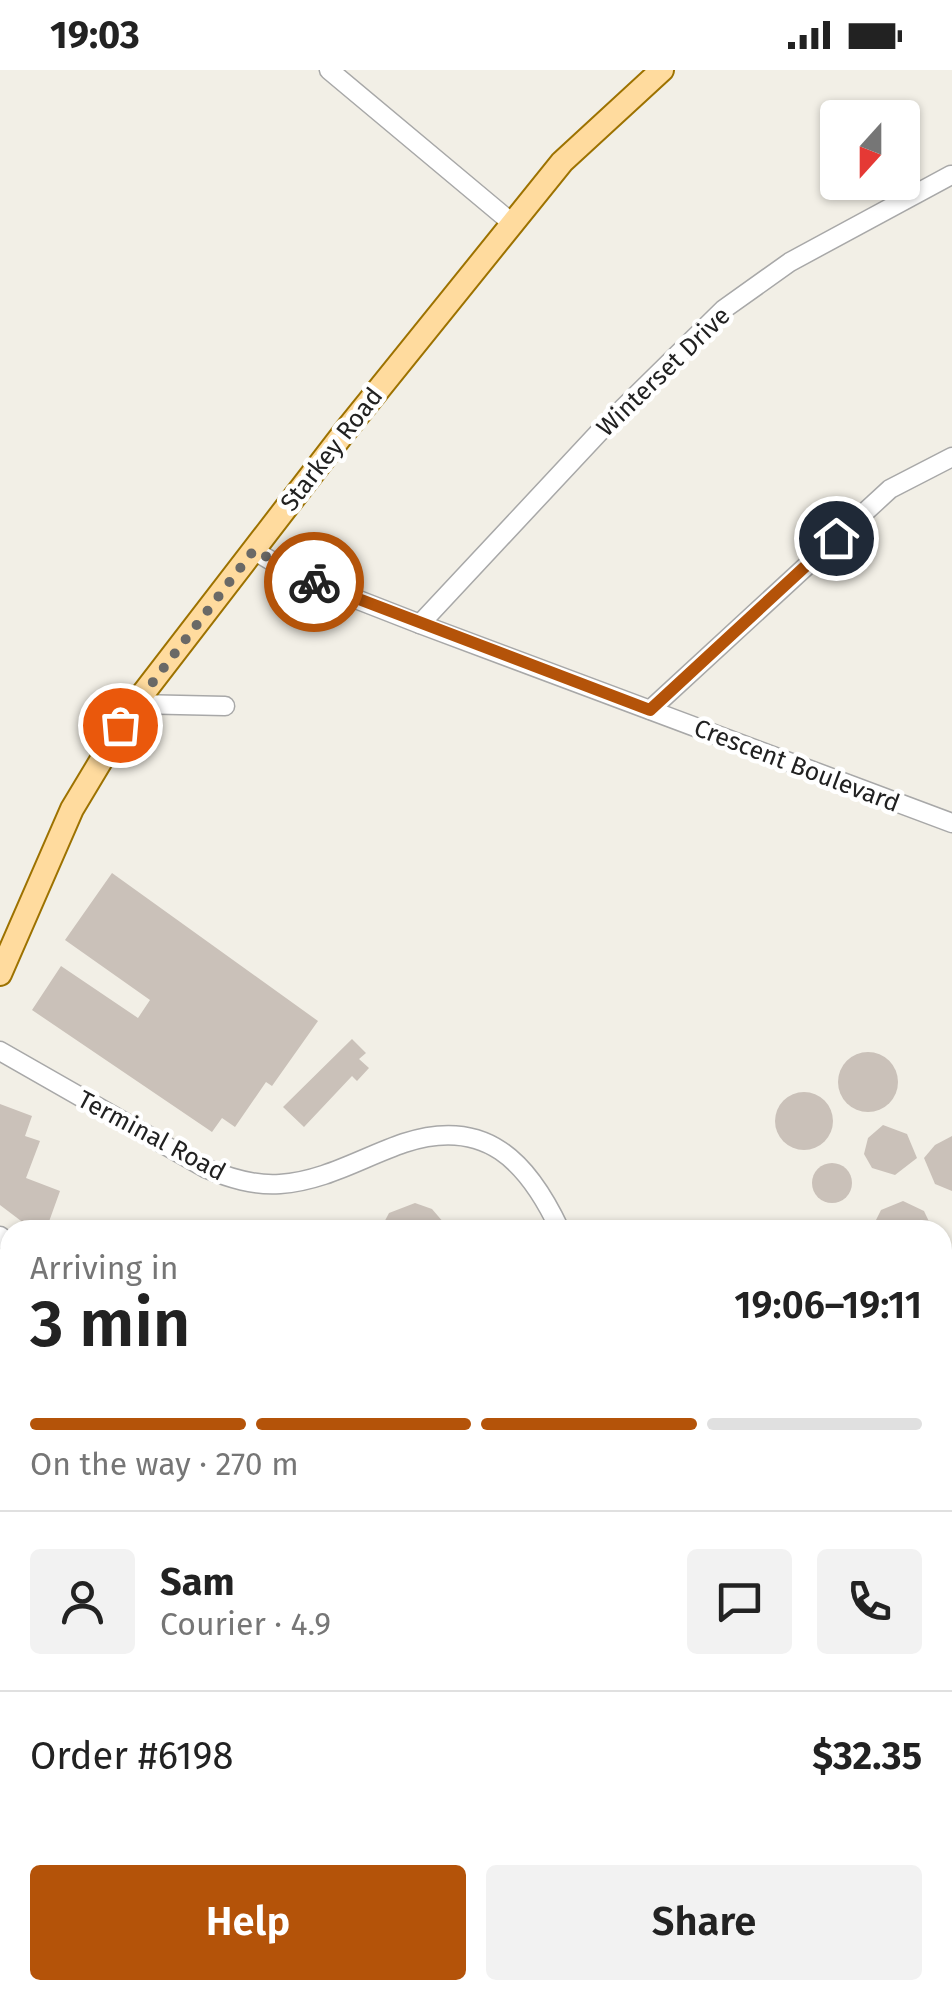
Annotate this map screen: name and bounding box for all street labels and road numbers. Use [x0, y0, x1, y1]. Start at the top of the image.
street label: Winterset Drive [591, 301, 737, 443]
street label: Starkey Road [274, 382, 389, 517]
street label: Crescent Boulevard [690, 713, 904, 819]
street label: Terminal Road [73, 1084, 230, 1187]

